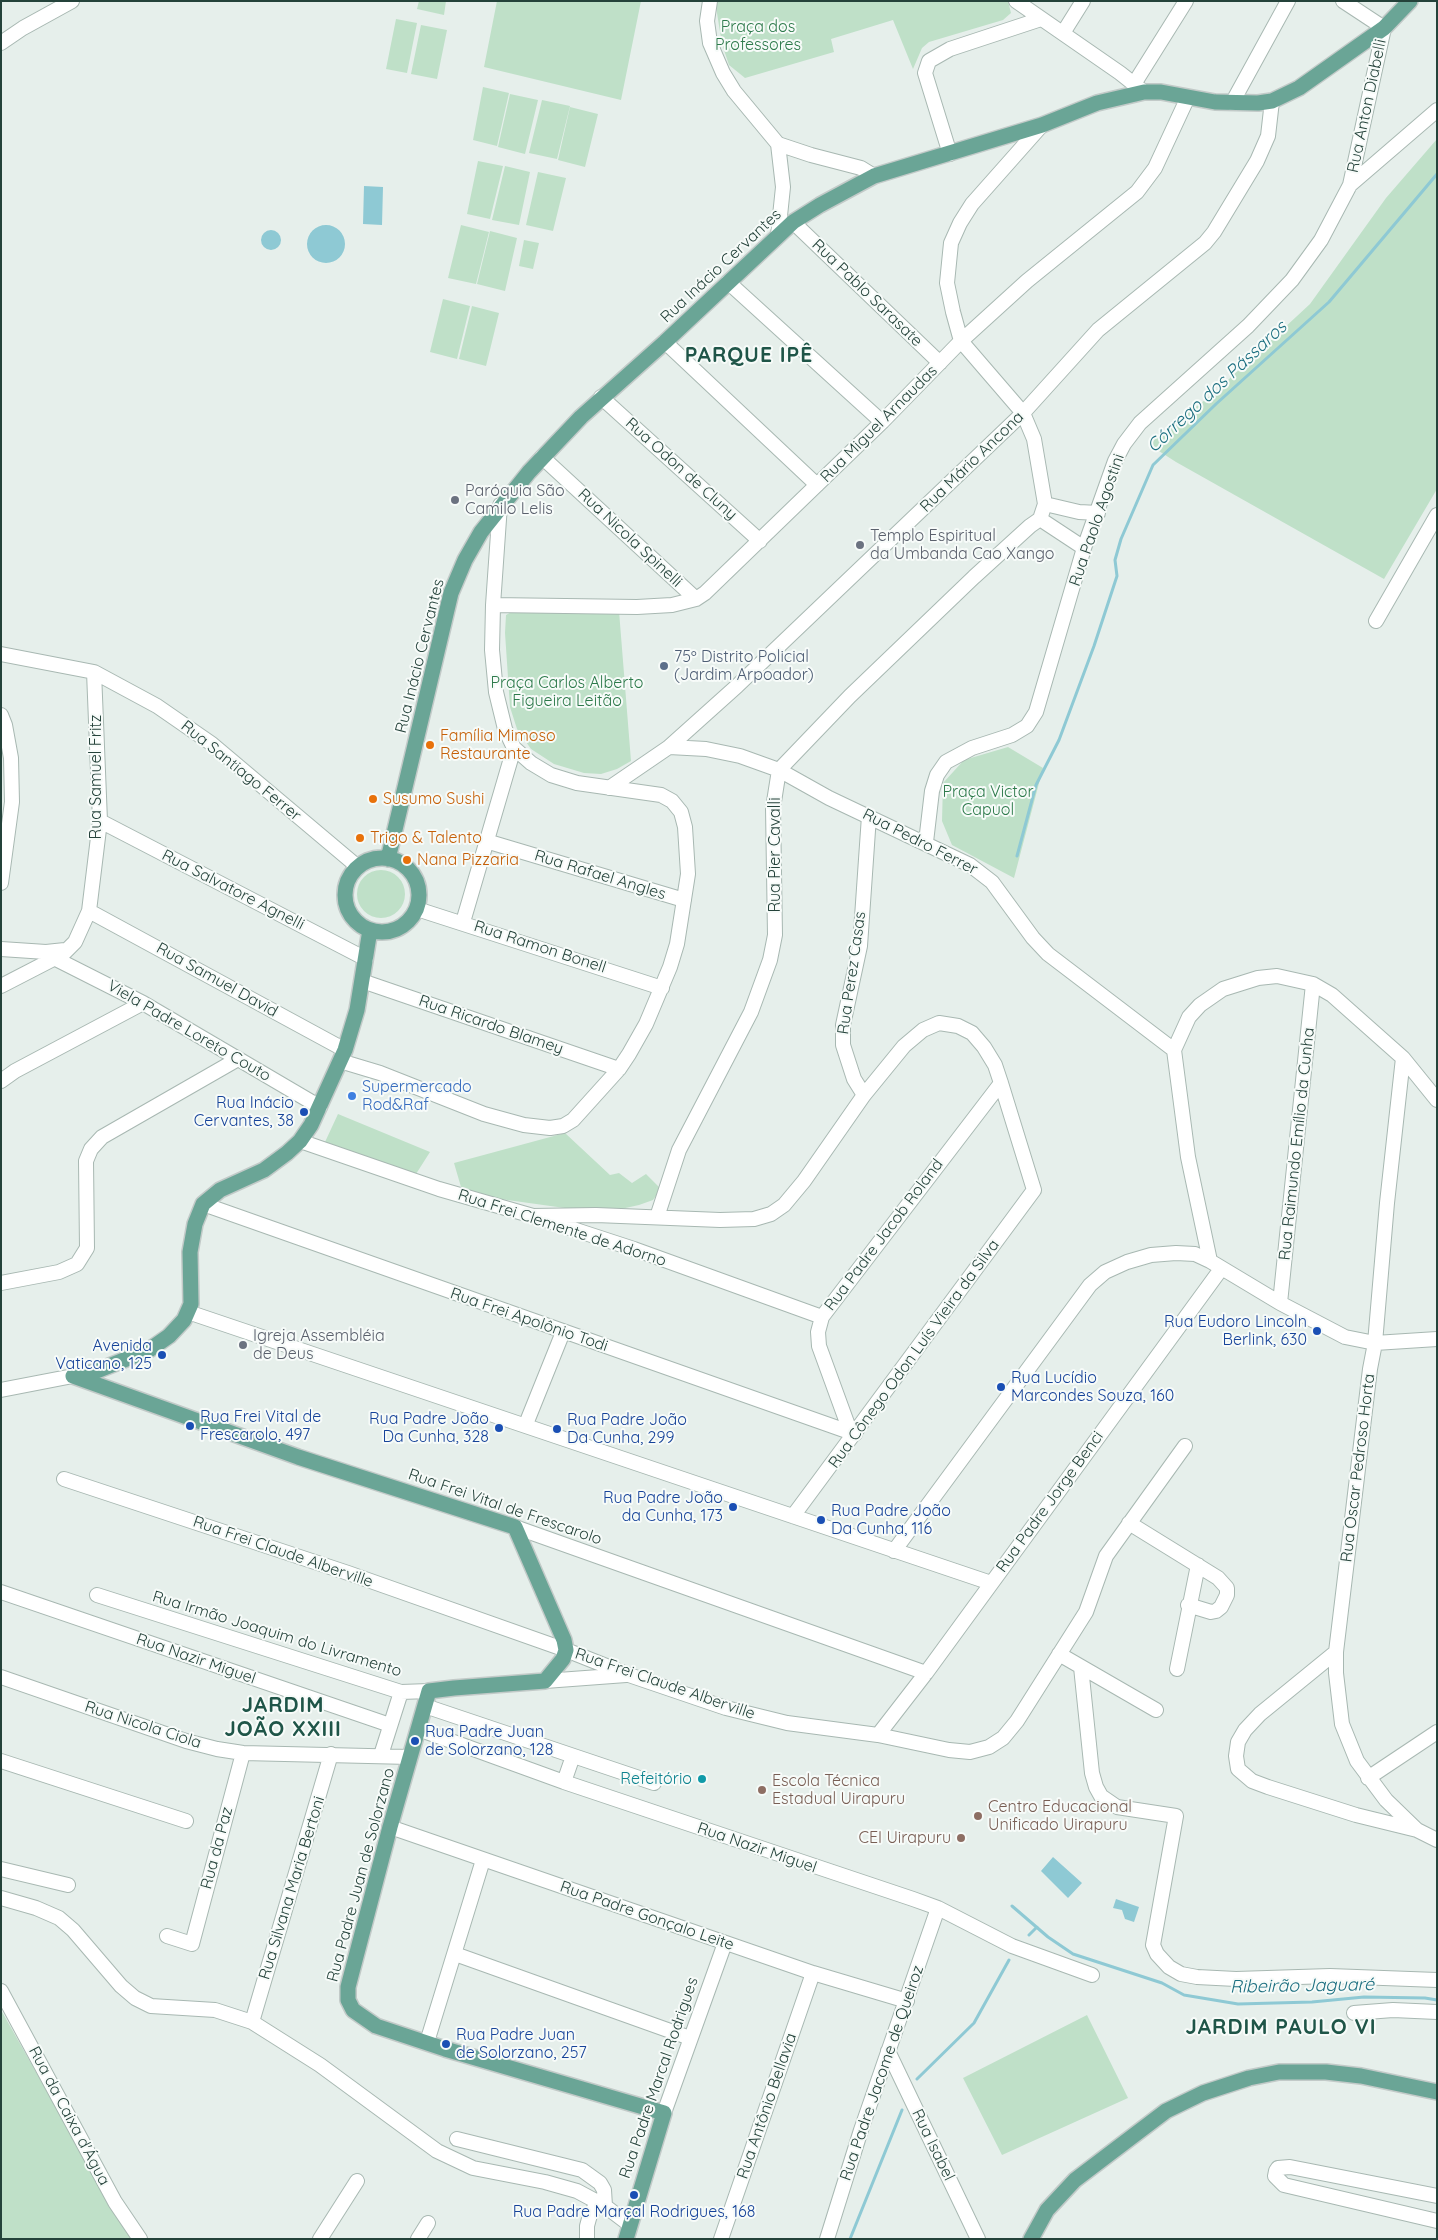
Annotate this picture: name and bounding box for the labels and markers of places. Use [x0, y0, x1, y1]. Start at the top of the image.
place label: Paróquia São Camilo Lelis [465, 481, 565, 519]
marker: Paróquia São Camilo Lelis [449, 494, 461, 506]
place label: Templo Espiritual da Umbanda Cao Xango [870, 526, 1054, 564]
marker: Templo Espiritual da Umbanda Cao Xango [854, 539, 866, 551]
place label: 75º Distrito Policial (Jardim Arpoador) [674, 647, 814, 685]
marker: 75º Distrito Policial (Jardim Arpoador) [658, 660, 670, 672]
place label: Família Mimoso Restaurante [440, 726, 556, 764]
marker: Família Mimoso Restaurante [424, 739, 436, 751]
place label: Susumo Sushi [383, 789, 484, 809]
marker: Susumo Sushi [367, 793, 379, 805]
place label: Trigo & Talento [370, 828, 482, 848]
marker: Trigo & Talento [354, 832, 366, 844]
place label: Nana Pizzaria [417, 850, 519, 870]
marker: Nana Pizzaria [401, 854, 413, 866]
place label: Supermercado Rod&Raf [362, 1077, 472, 1115]
marker: Supermercado Rod&Raf [346, 1090, 358, 1102]
place label: Rua Inácio Cervantes, 38 [194, 1093, 294, 1131]
marker: Rua Inácio Cervantes, 38 [298, 1106, 310, 1118]
place label: Rua Eudoro Lincoln Berlink, 630 [1164, 1312, 1307, 1350]
marker: Rua Eudoro Lincoln Berlink, 630 [1311, 1325, 1323, 1337]
place label: Igreja Assembléia de Deus [253, 1326, 385, 1364]
place label: Avenida Vaticano, 125 [55, 1336, 152, 1374]
marker: Igreja Assembléia de Deus [237, 1339, 249, 1351]
marker: Avenida Vaticano, 125 [156, 1349, 168, 1361]
place label: Rua Lucídio Marcondes Souza, 160 [1011, 1368, 1174, 1406]
marker: Rua Lucídio Marcondes Souza, 160 [995, 1381, 1007, 1393]
place label: Rua Frei Vital de Frescarolo, 497 [200, 1407, 321, 1445]
place label: Rua Padre João Da Cunha, 328 [369, 1409, 489, 1447]
place label: Rua Padre João Da Cunha, 299 [567, 1410, 687, 1448]
marker: Rua Frei Vital de Frescarolo, 497 [184, 1420, 196, 1432]
marker: Rua Padre João Da Cunha, 328 [493, 1422, 505, 1434]
marker: Rua Padre João Da Cunha, 299 [551, 1423, 563, 1435]
place label: Rua Padre João da Cunha, 173 [603, 1488, 723, 1526]
marker: Rua Padre João da Cunha, 173 [727, 1501, 739, 1513]
place label: Rua Padre João Da Cunha, 116 [831, 1501, 951, 1539]
marker: Rua Padre João Da Cunha, 116 [815, 1514, 827, 1526]
place label: Rua Padre Juan de Solorzano, 128 [425, 1722, 553, 1760]
marker: Rua Padre Juan de Solorzano, 128 [409, 1735, 421, 1747]
place label: Refeitório [620, 1769, 692, 1789]
place label: Escola Técnica Estadual Uirapuru [772, 1771, 905, 1809]
marker: Refeitório [696, 1773, 708, 1785]
marker: Escola Técnica Estadual Uirapuru [756, 1784, 768, 1796]
place label: Centro Educacional Unificado Uirapuru [988, 1797, 1132, 1835]
marker: Centro Educacional Unificado Uirapuru [972, 1810, 984, 1822]
place label: CEI Uirapuru [859, 1828, 951, 1848]
marker: CEI Uirapuru [955, 1832, 967, 1844]
place label: Rua Padre Juan de Solorzano, 257 [456, 2025, 587, 2063]
marker: Rua Padre Juan de Solorzano, 257 [440, 2038, 452, 2050]
marker: Rua Padre Marçal Rodrigues, 168 [628, 2189, 640, 2201]
place label: Rua Padre Marçal Rodrigues, 168 [513, 2202, 755, 2222]

